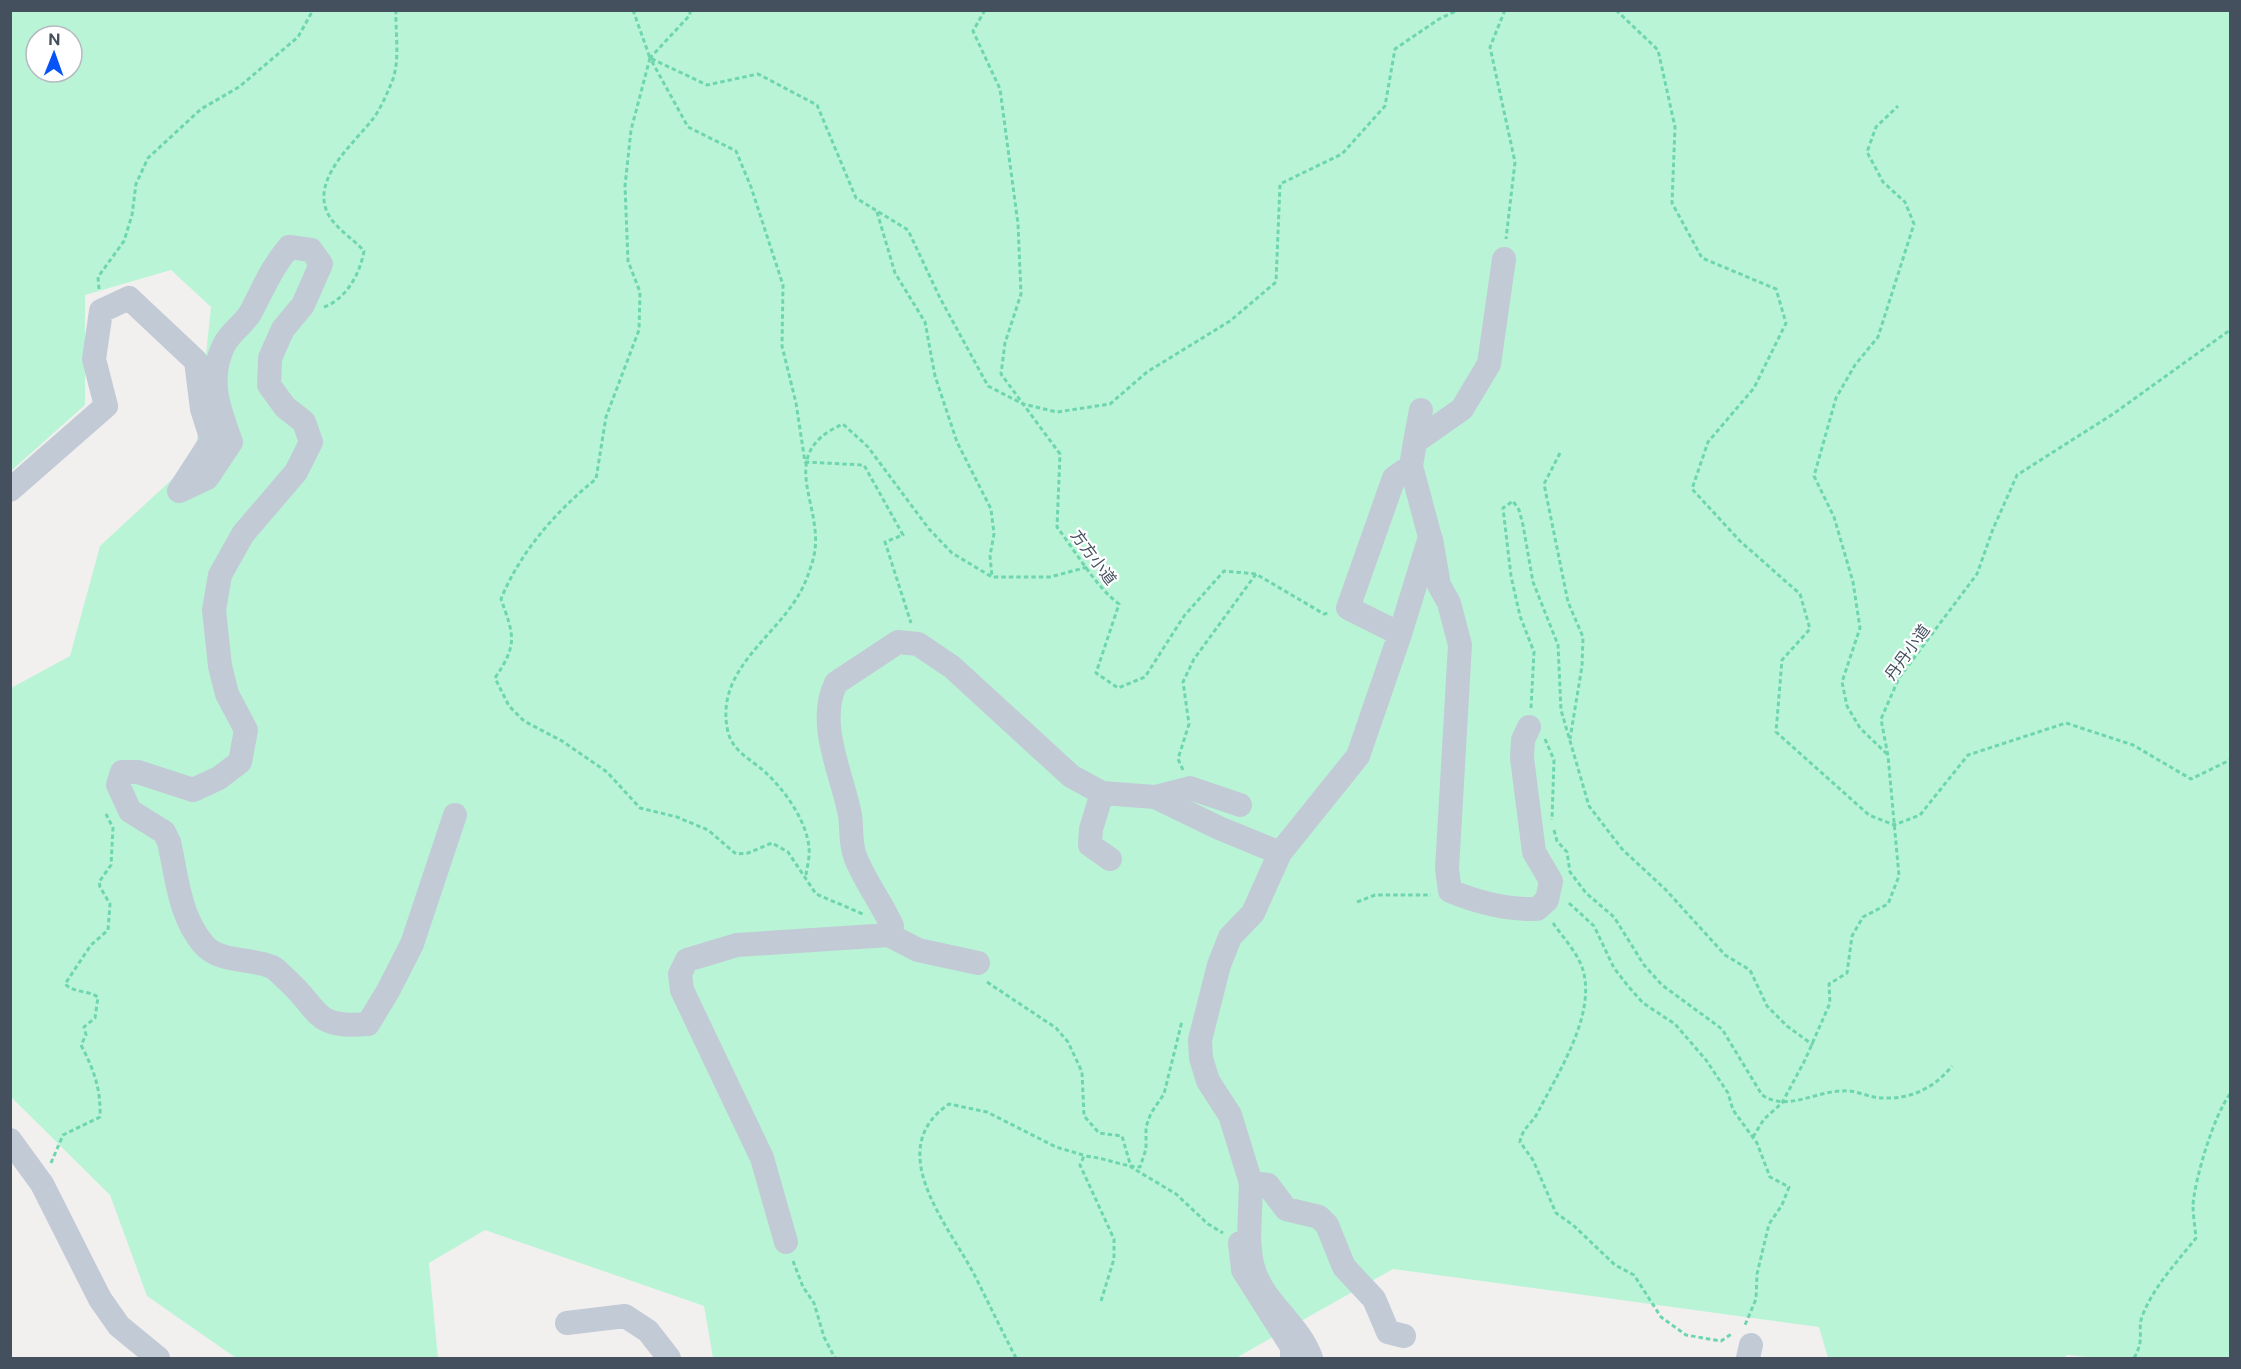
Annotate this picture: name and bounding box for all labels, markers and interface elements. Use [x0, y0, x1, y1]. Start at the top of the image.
north arrow [24, 24, 84, 84]
text: N [48, 30, 61, 49]
street label: 方方小道 [1067, 526, 1120, 589]
street label: 丹丹小道 [1881, 621, 1934, 684]

